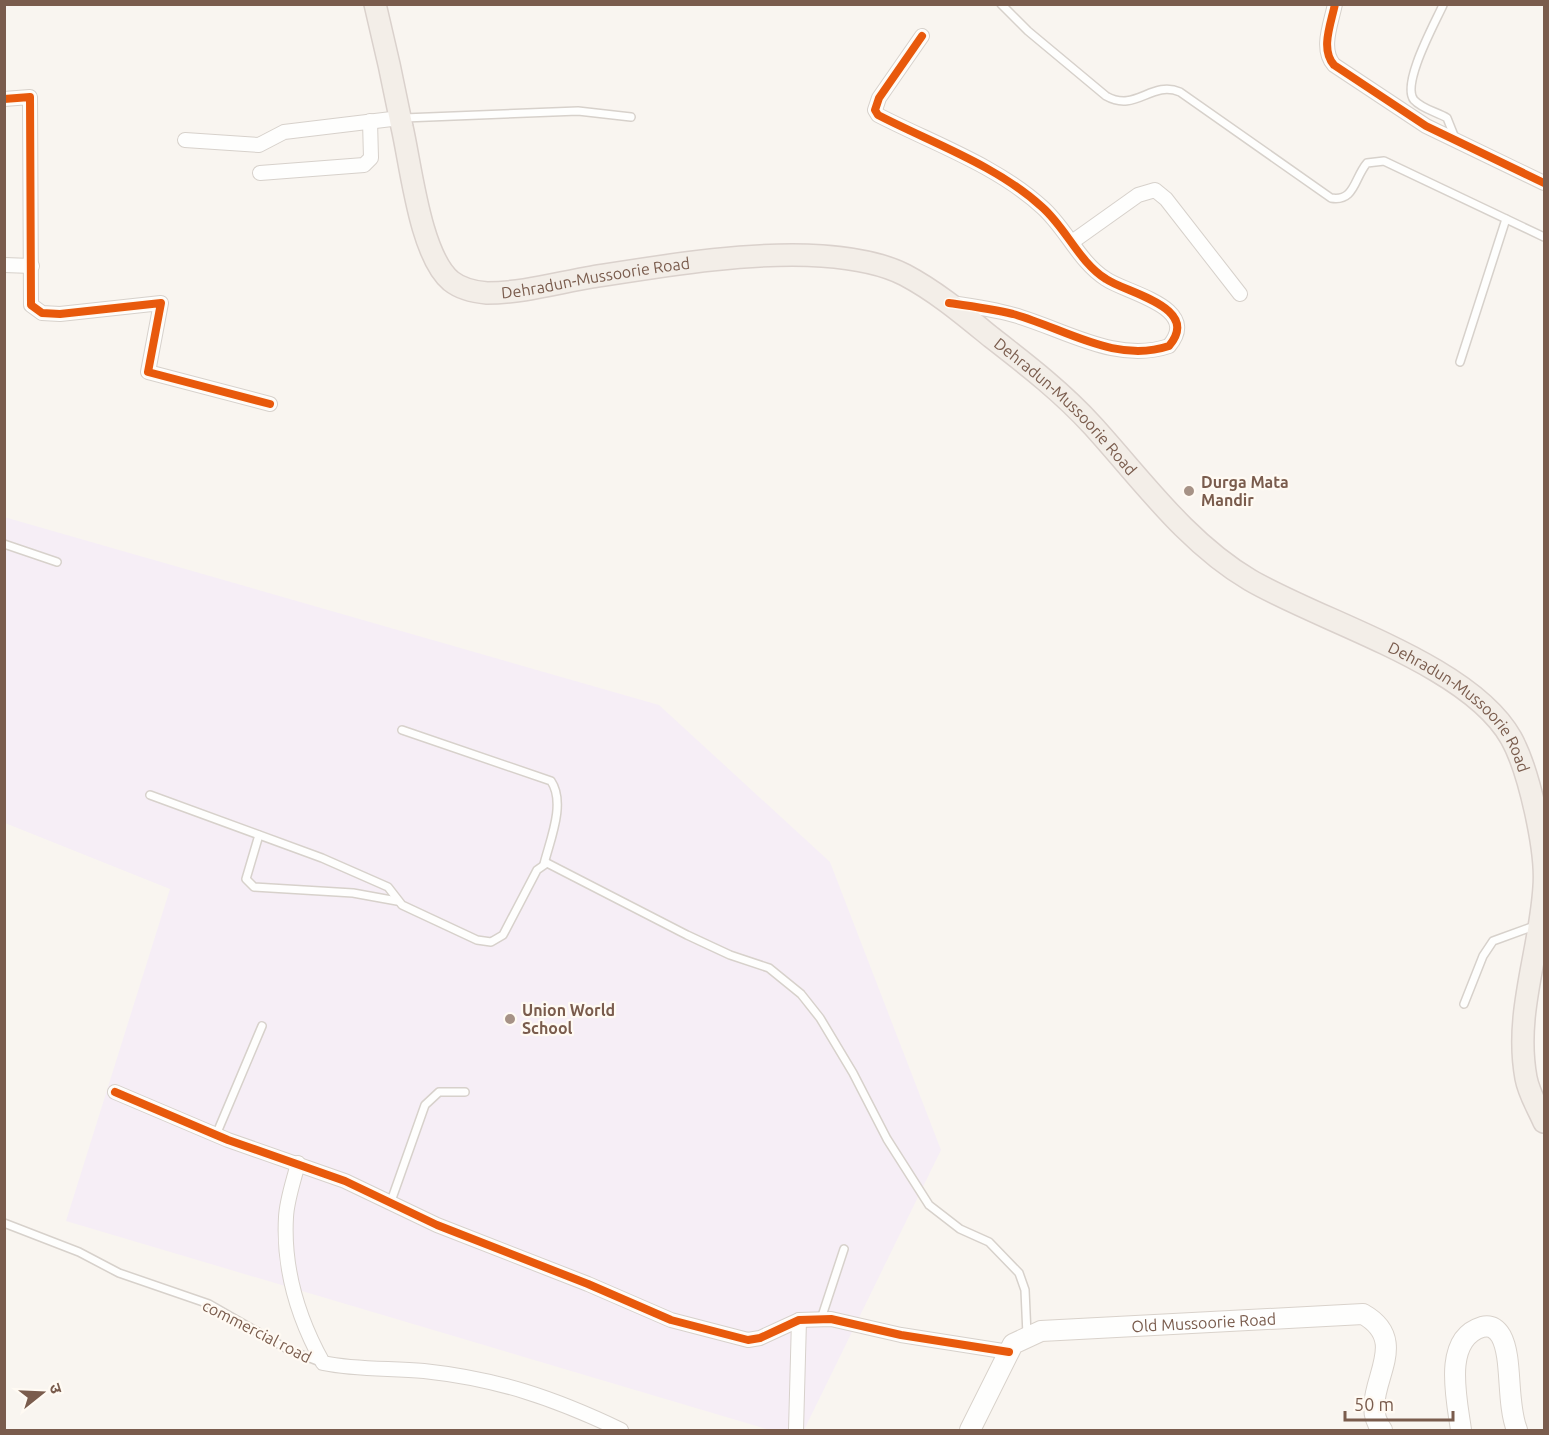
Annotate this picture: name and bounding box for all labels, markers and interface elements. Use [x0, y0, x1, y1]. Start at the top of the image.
street label: Dehradun-Mussoorie Road [500, 254, 691, 302]
street label: Dehradun-Mussoorie Road [991, 334, 1141, 479]
place label: Durga Mata Mandir [1201, 473, 1289, 509]
marker: Durga Mata Mandir [1182, 484, 1196, 498]
street label: Dehradun-Mussoorie Road [1385, 638, 1533, 774]
place label: Union World School [522, 1001, 615, 1037]
marker: Union World School [503, 1012, 517, 1026]
street label: commercial road [200, 1296, 314, 1366]
street label: Old Mussoorie Road [1131, 1310, 1277, 1335]
north arrow [12, 1363, 72, 1423]
text: उ [46, 1381, 66, 1396]
scale bar [1345, 1384, 1453, 1422]
text: 50 m [1354, 1394, 1394, 1414]

